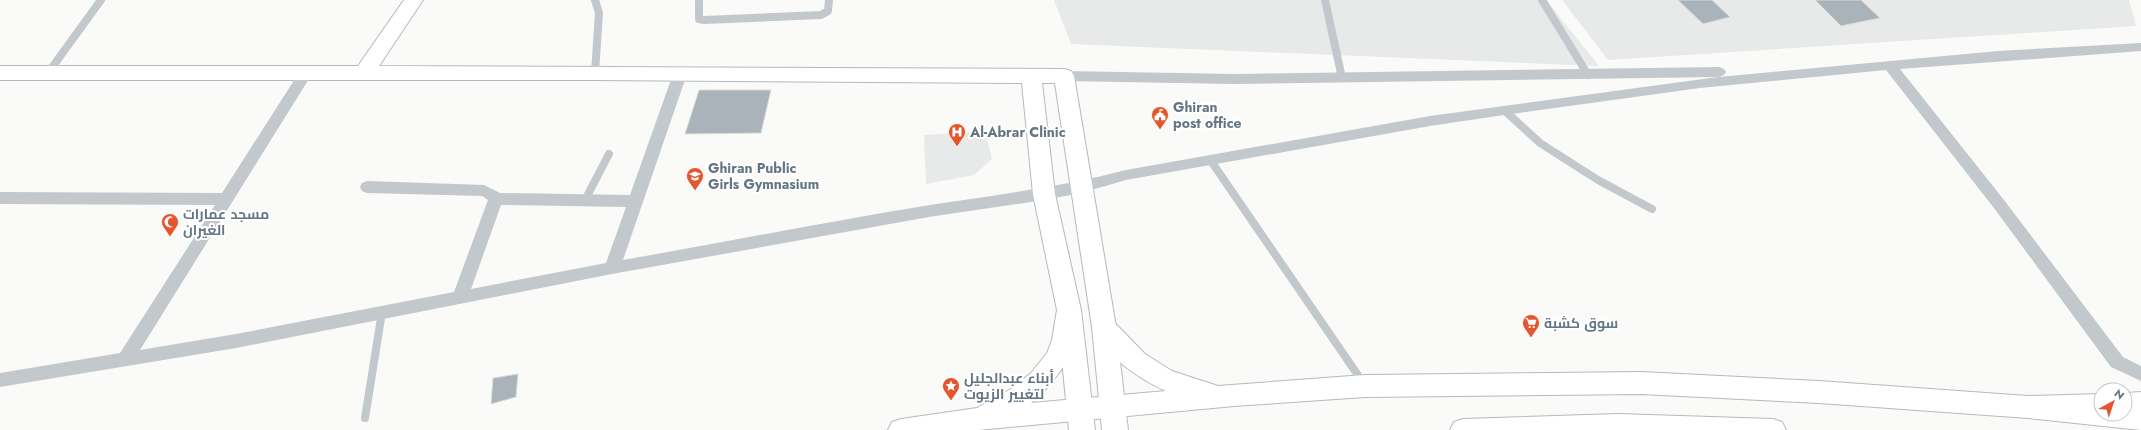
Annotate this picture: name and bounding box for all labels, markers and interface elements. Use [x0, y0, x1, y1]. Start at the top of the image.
place label: Ghiran post office [1173, 97, 1242, 133]
public building icon: Ghiran post office [1150, 105, 1170, 130]
hospital icon: Al-Abrar Clinic [947, 122, 967, 147]
place label: Al-Abrar Clinic [969, 122, 1066, 142]
place label: Ghiran Public Girls Gymnasium [708, 158, 819, 194]
school or university icon: Ghiran Public Girls Gymnasium [685, 166, 705, 191]
place label: مسجد عمارات الغيران [183, 204, 269, 240]
mosque icon: مسجد عمارات الغيران [160, 212, 180, 237]
supermarket icon: سوق كشبة [1521, 313, 1541, 338]
place label: سوق كشبة [1544, 313, 1618, 333]
place label: أبناء عبدالجليل لتغيير الزيوت [964, 368, 1054, 404]
place icon: أبناء عبدالجليل لتغيير الزيوت [941, 376, 961, 401]
north arrow [2093, 382, 2133, 422]
text: N [2111, 385, 2128, 403]

